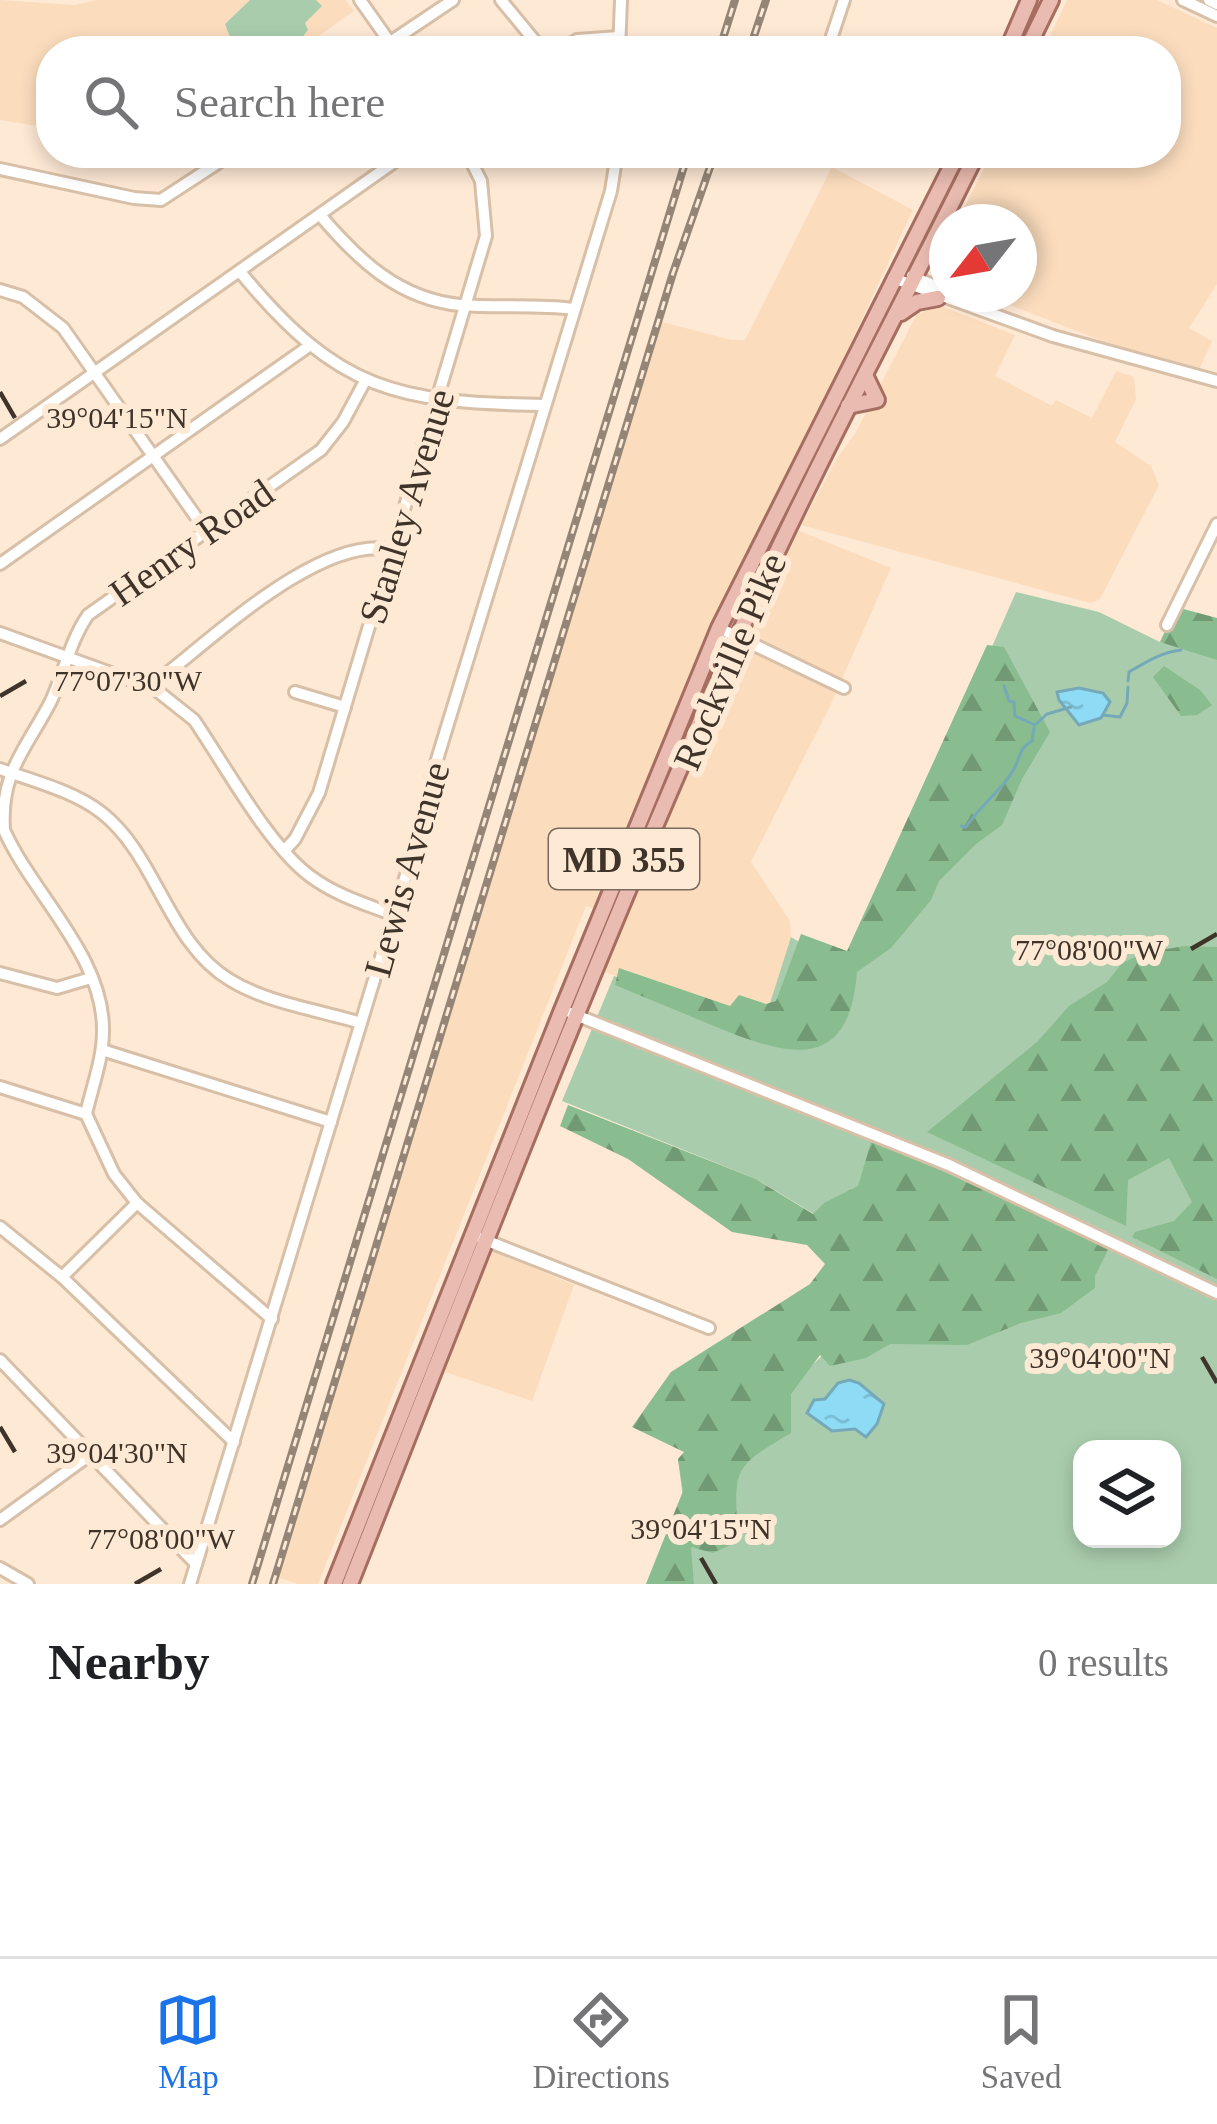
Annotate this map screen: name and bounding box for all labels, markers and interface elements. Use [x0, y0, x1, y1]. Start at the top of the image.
search box [36, 36, 1181, 168]
icon: search [78, 69, 144, 135]
text: Search here [174, 77, 385, 127]
north arrow [929, 204, 1037, 312]
street label: Stanley Avenue [350, 384, 464, 629]
text: 39°04'15"N [46, 401, 188, 434]
street label: Henry Road [101, 470, 282, 615]
street label: Rockville Pike [665, 547, 794, 776]
text: 77°07'30"W [54, 664, 203, 697]
street label: Lewis Avenue [355, 757, 458, 981]
road number: MD 355 [549, 829, 699, 889]
text: 77°08'00"W [1015, 933, 1164, 966]
text: 39°04'00"N [1029, 1341, 1171, 1374]
text: 39°04'30"N [46, 1436, 188, 1469]
map controls [1073, 1440, 1181, 1548]
button: layers [1073, 1440, 1181, 1548]
text: 39°04'15"N [630, 1512, 772, 1545]
text: 77°08'00"W [87, 1522, 236, 1555]
text: Nearby [48, 1634, 209, 1690]
text: 0 results [1038, 1641, 1169, 1684]
tab: Map [155, 1987, 221, 2096]
tab: Directions [532, 1987, 670, 2096]
tab: Saved [981, 1987, 1062, 2096]

